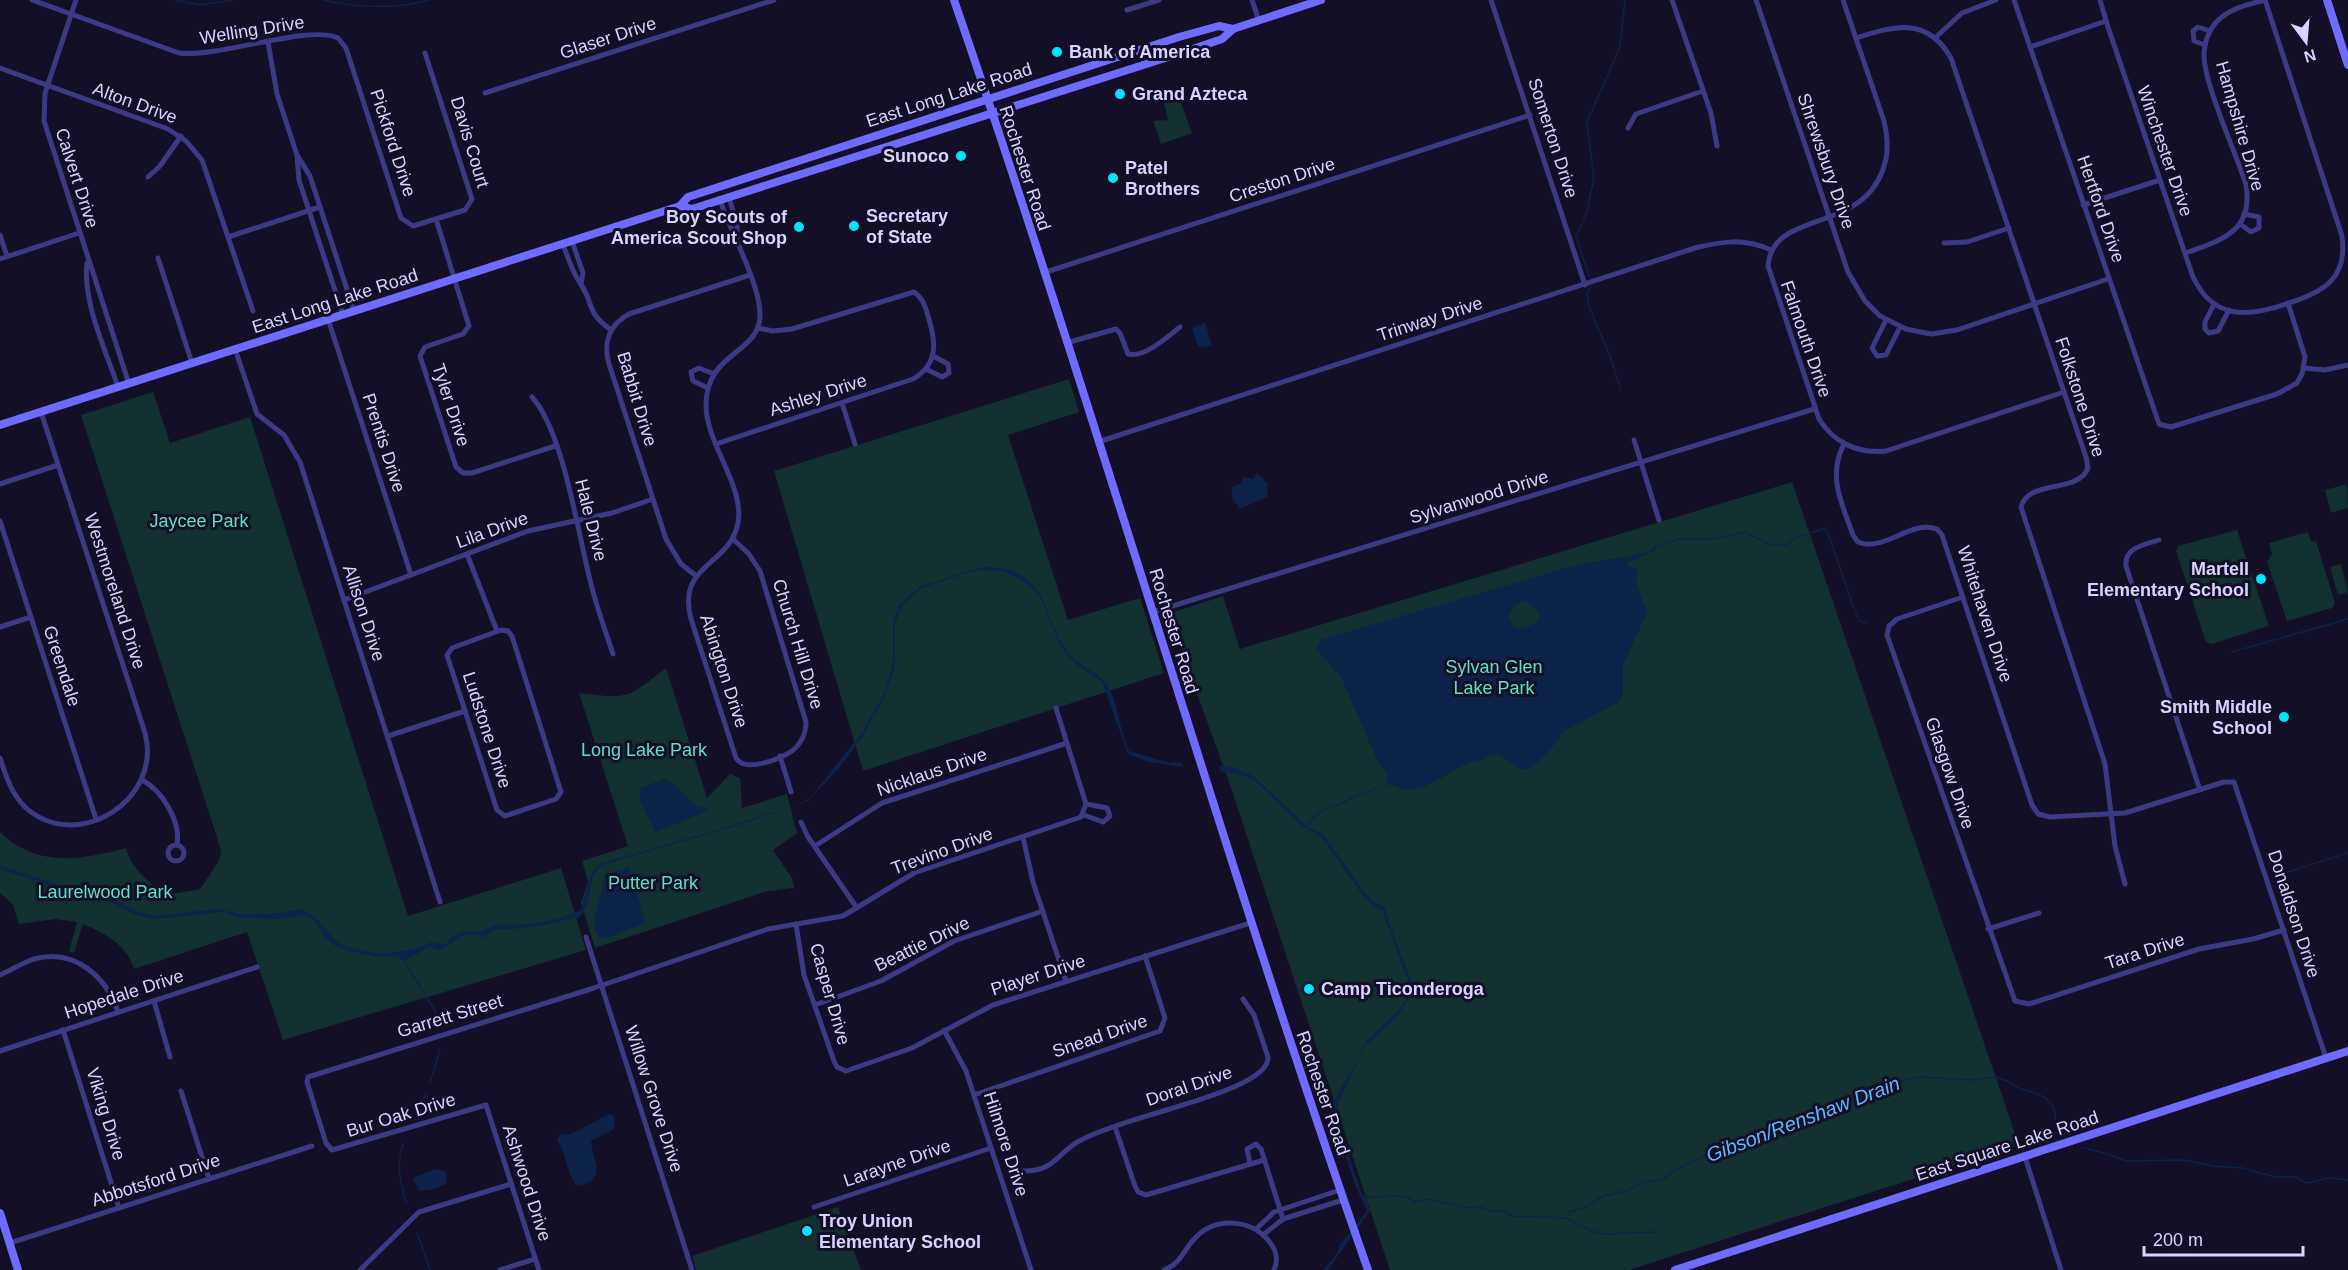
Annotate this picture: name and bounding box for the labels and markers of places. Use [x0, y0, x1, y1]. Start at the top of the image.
place label: Bank of America [1069, 42, 1211, 62]
marker: Bank of America [1050, 45, 1064, 59]
place label: Grand Azteca [1132, 84, 1248, 104]
marker: Grand Azteca [1113, 87, 1127, 101]
place label: Sunoco [883, 146, 949, 166]
marker: Sunoco [954, 149, 968, 163]
place label: Patel Brothers [1125, 158, 1200, 199]
marker: Patel Brothers [1106, 171, 1120, 185]
place label: Secretary of State [866, 206, 948, 247]
place label: Boy Scouts of America Scout Shop [611, 207, 788, 248]
marker: Secretary of State [847, 219, 861, 233]
marker: Boy Scouts of America Scout Shop [792, 220, 806, 234]
place label: Martell Elementary School [2087, 559, 2249, 600]
marker: Martell Elementary School [2254, 572, 2268, 586]
place label: Smith Middle School [2160, 697, 2272, 738]
marker: Smith Middle School [2277, 710, 2291, 724]
place label: Camp Ticonderoga [1321, 979, 1485, 999]
marker: Camp Ticonderoga [1302, 982, 1316, 996]
place label: Troy Union Elementary School [819, 1211, 981, 1252]
marker: Troy Union Elementary School [800, 1224, 814, 1238]

